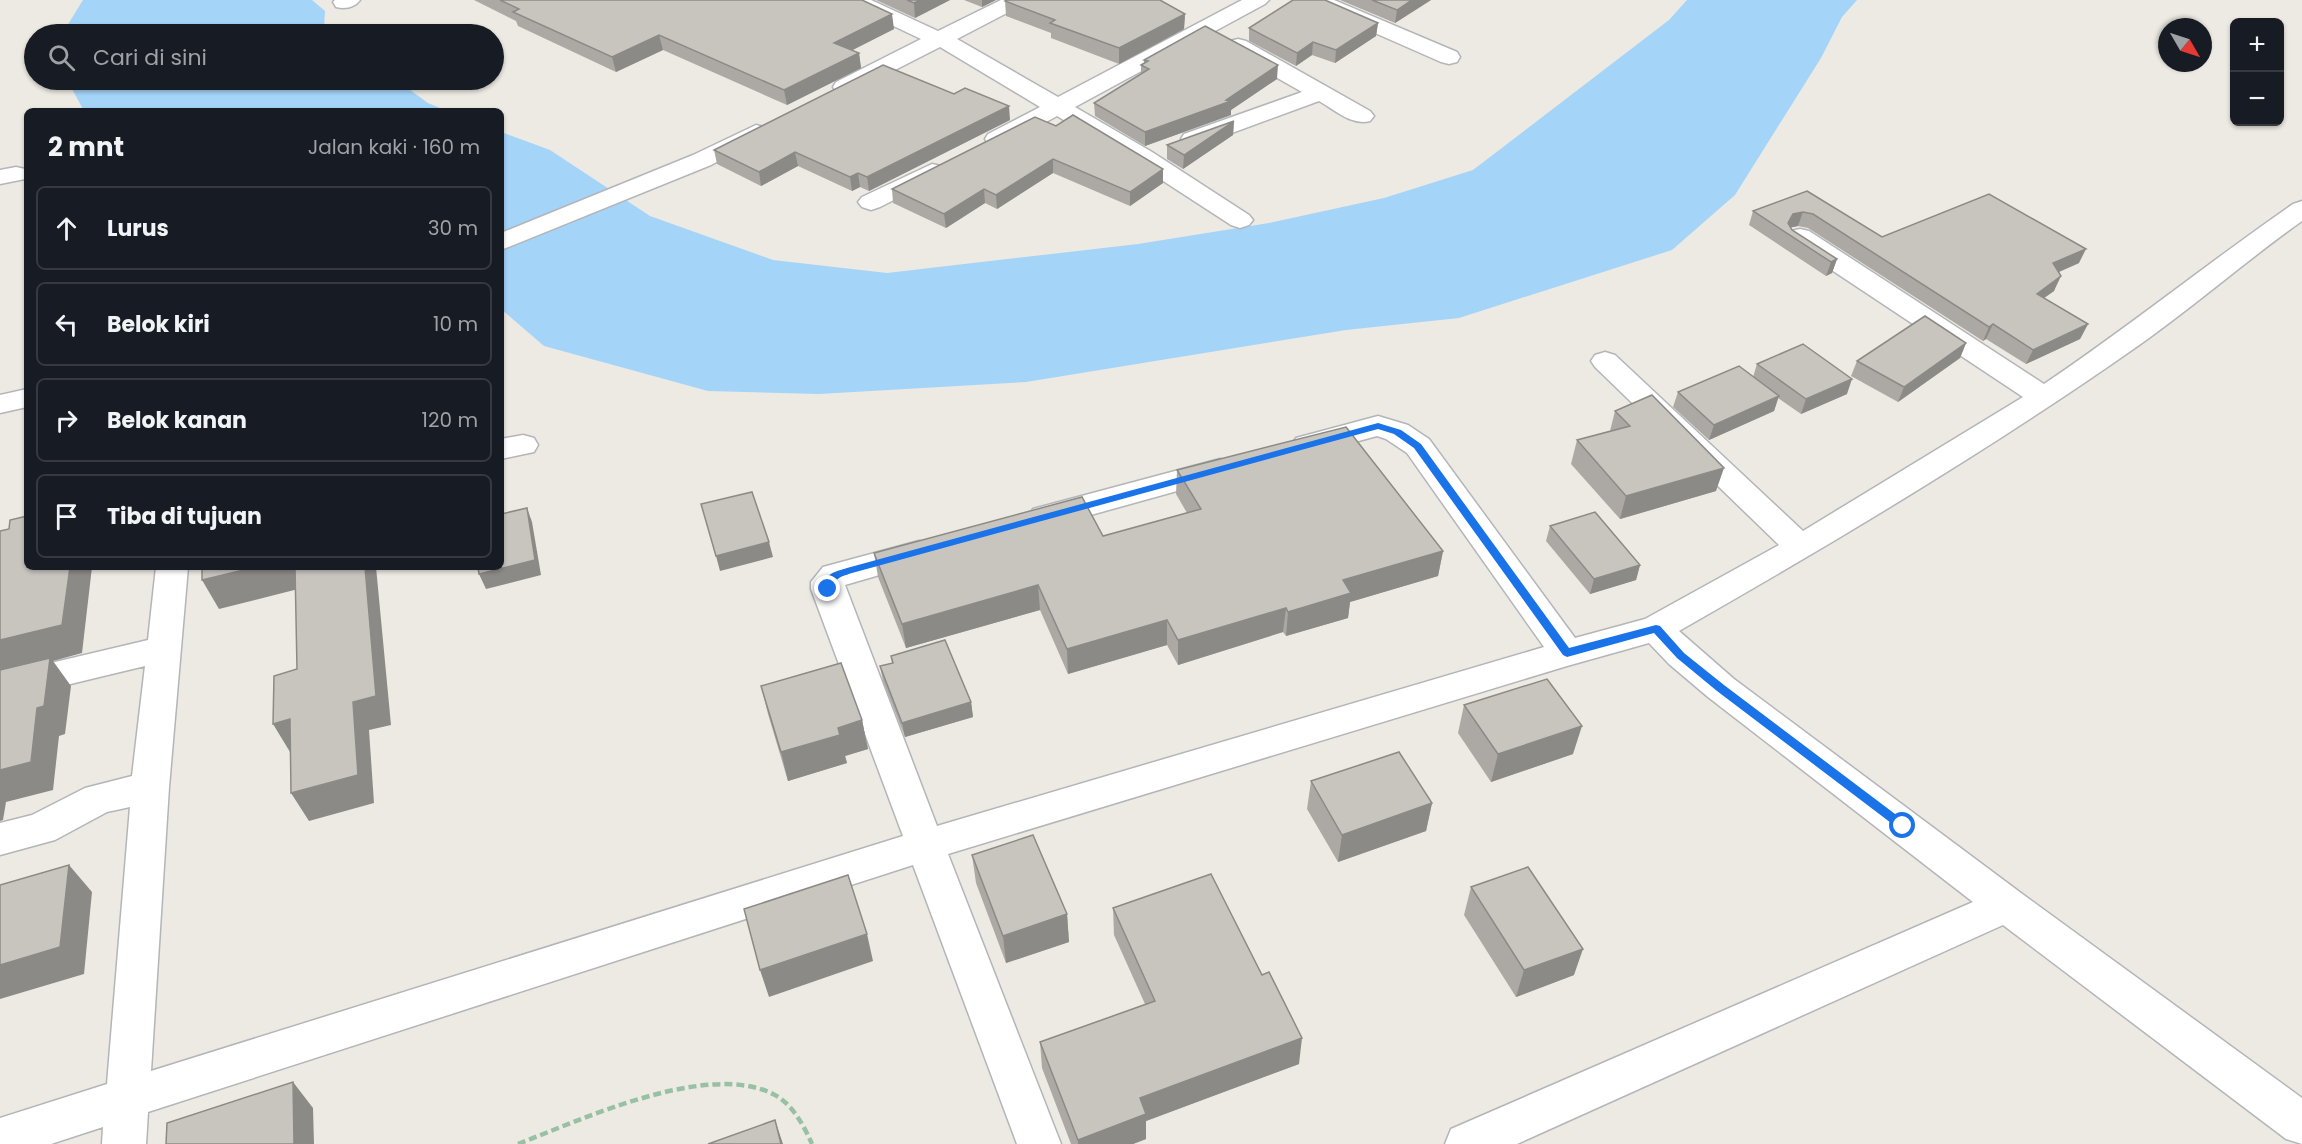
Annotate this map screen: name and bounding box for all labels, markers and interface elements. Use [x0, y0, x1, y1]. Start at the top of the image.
north arrow [2158, 18, 2212, 72]
map controls [2230, 18, 2284, 126]
button: + [2230, 18, 2284, 72]
search box [24, 24, 504, 90]
icon: search [45, 41, 78, 74]
text: Cari di sini [93, 42, 207, 73]
button: − [2230, 72, 2284, 126]
text: 2 mnt [48, 129, 124, 165]
text: Jalan kaki · 160 m [308, 133, 480, 161]
icon: ahead [50, 212, 83, 245]
text: Lurus [107, 213, 169, 244]
text: 30 m [428, 214, 478, 242]
icon: left [50, 308, 83, 341]
text: Belok kiri [107, 309, 210, 340]
text: 10 m [433, 310, 478, 338]
icon: right [50, 404, 83, 437]
text: Belok kanan [107, 405, 247, 436]
text: 120 m [422, 406, 478, 434]
icon: arrive [50, 500, 83, 533]
text: Tiba di tujuan [107, 501, 262, 532]
route end [814, 575, 840, 601]
route start [1889, 812, 1915, 838]

